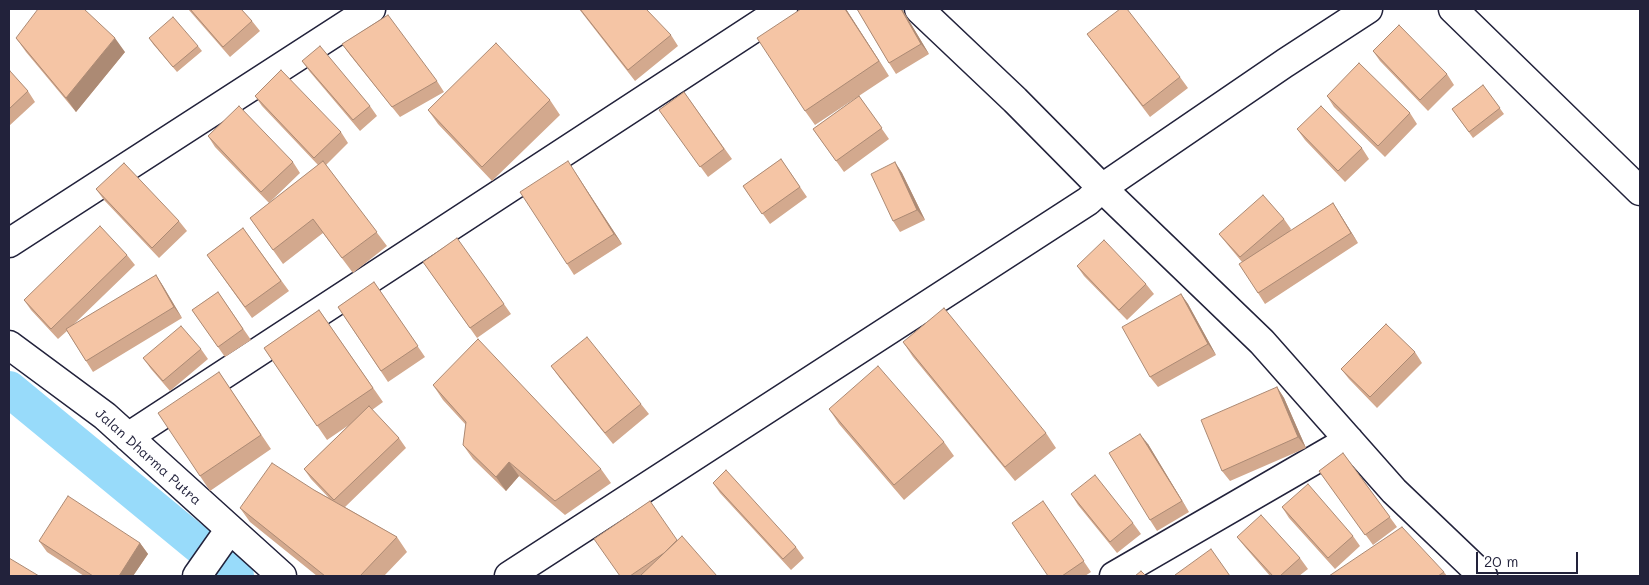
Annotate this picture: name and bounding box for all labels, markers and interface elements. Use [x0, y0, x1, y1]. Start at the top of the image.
street label: Jalan Dharma Putra [92, 405, 204, 509]
scale bar [1479, 542, 1582, 574]
text: 20 m [1484, 551, 1518, 571]

